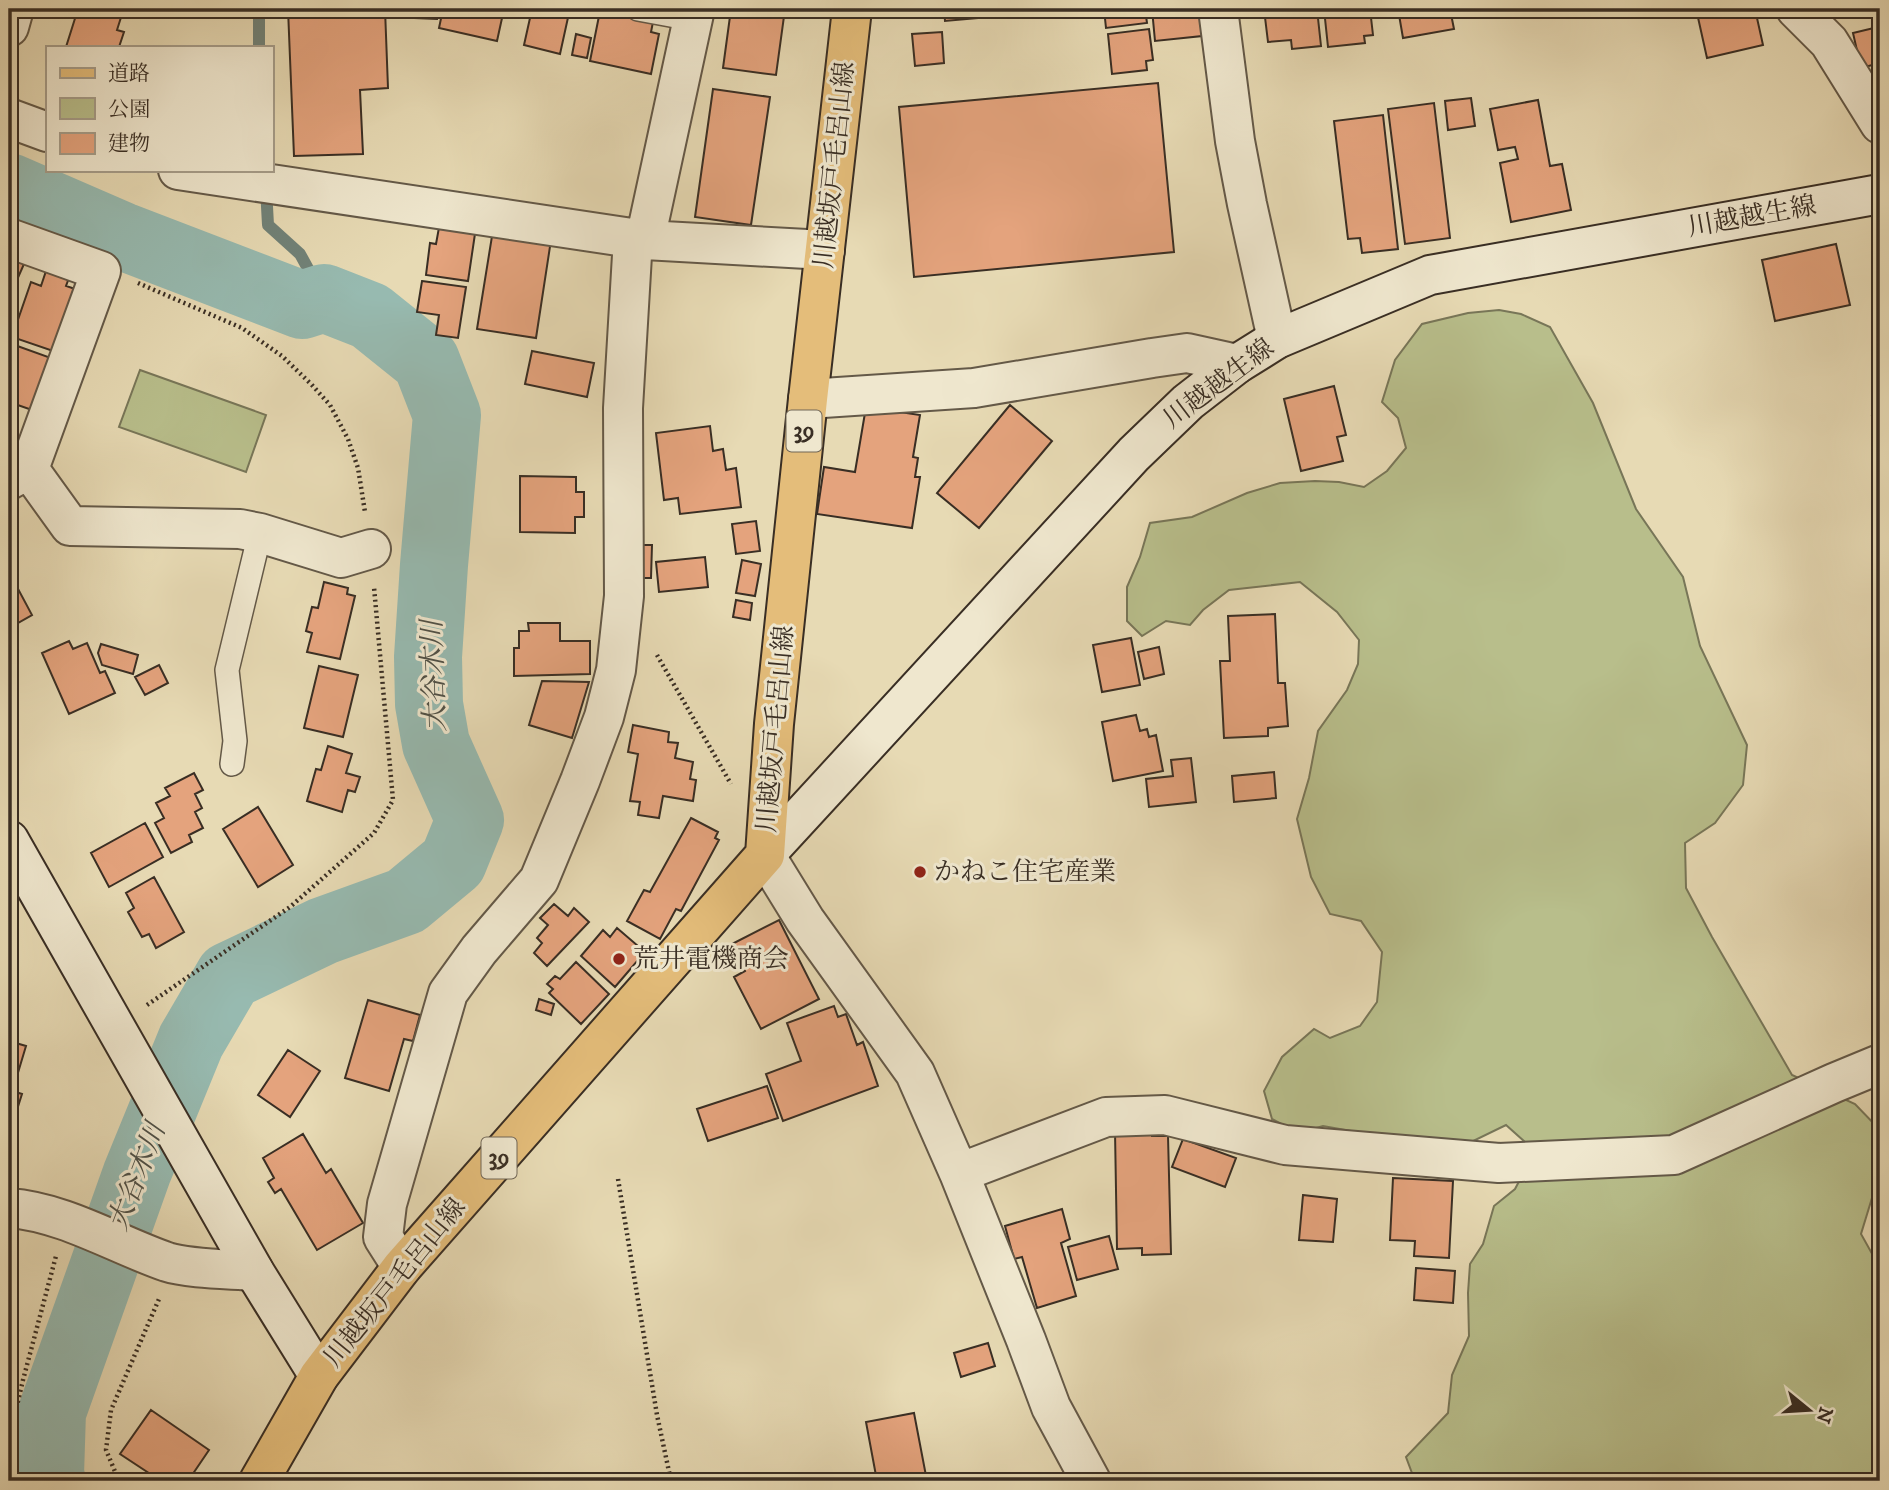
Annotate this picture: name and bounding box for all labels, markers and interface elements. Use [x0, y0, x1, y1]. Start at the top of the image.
legend [46, 46, 273, 172]
street label: 川越坂戸毛呂山線 [808, 60, 862, 270]
text: 道路 [108, 61, 150, 87]
text: 公園 [108, 97, 150, 123]
text: 建物 [108, 131, 150, 157]
street label: 川越越生線 [1685, 189, 1819, 245]
street label: 川越越生線 [1157, 332, 1281, 436]
road number: 39 [786, 410, 822, 452]
water label: 大谷木川 [414, 616, 453, 733]
street label: 川越坂戸毛呂山線 [750, 624, 802, 834]
place label: かねこ住宅産業 [934, 856, 1116, 889]
marker: かねこ住宅産業 [912, 864, 928, 880]
place label: 荒井電機商会 [633, 943, 789, 976]
marker: 荒井電機商会 [611, 951, 627, 967]
water label: 大谷木川 [101, 1116, 174, 1236]
road number: 39 [482, 1138, 516, 1178]
street label: 川越坂戸毛呂山線 [317, 1192, 473, 1374]
north arrow [1773, 1374, 1843, 1444]
text: N [1810, 1404, 1837, 1426]

